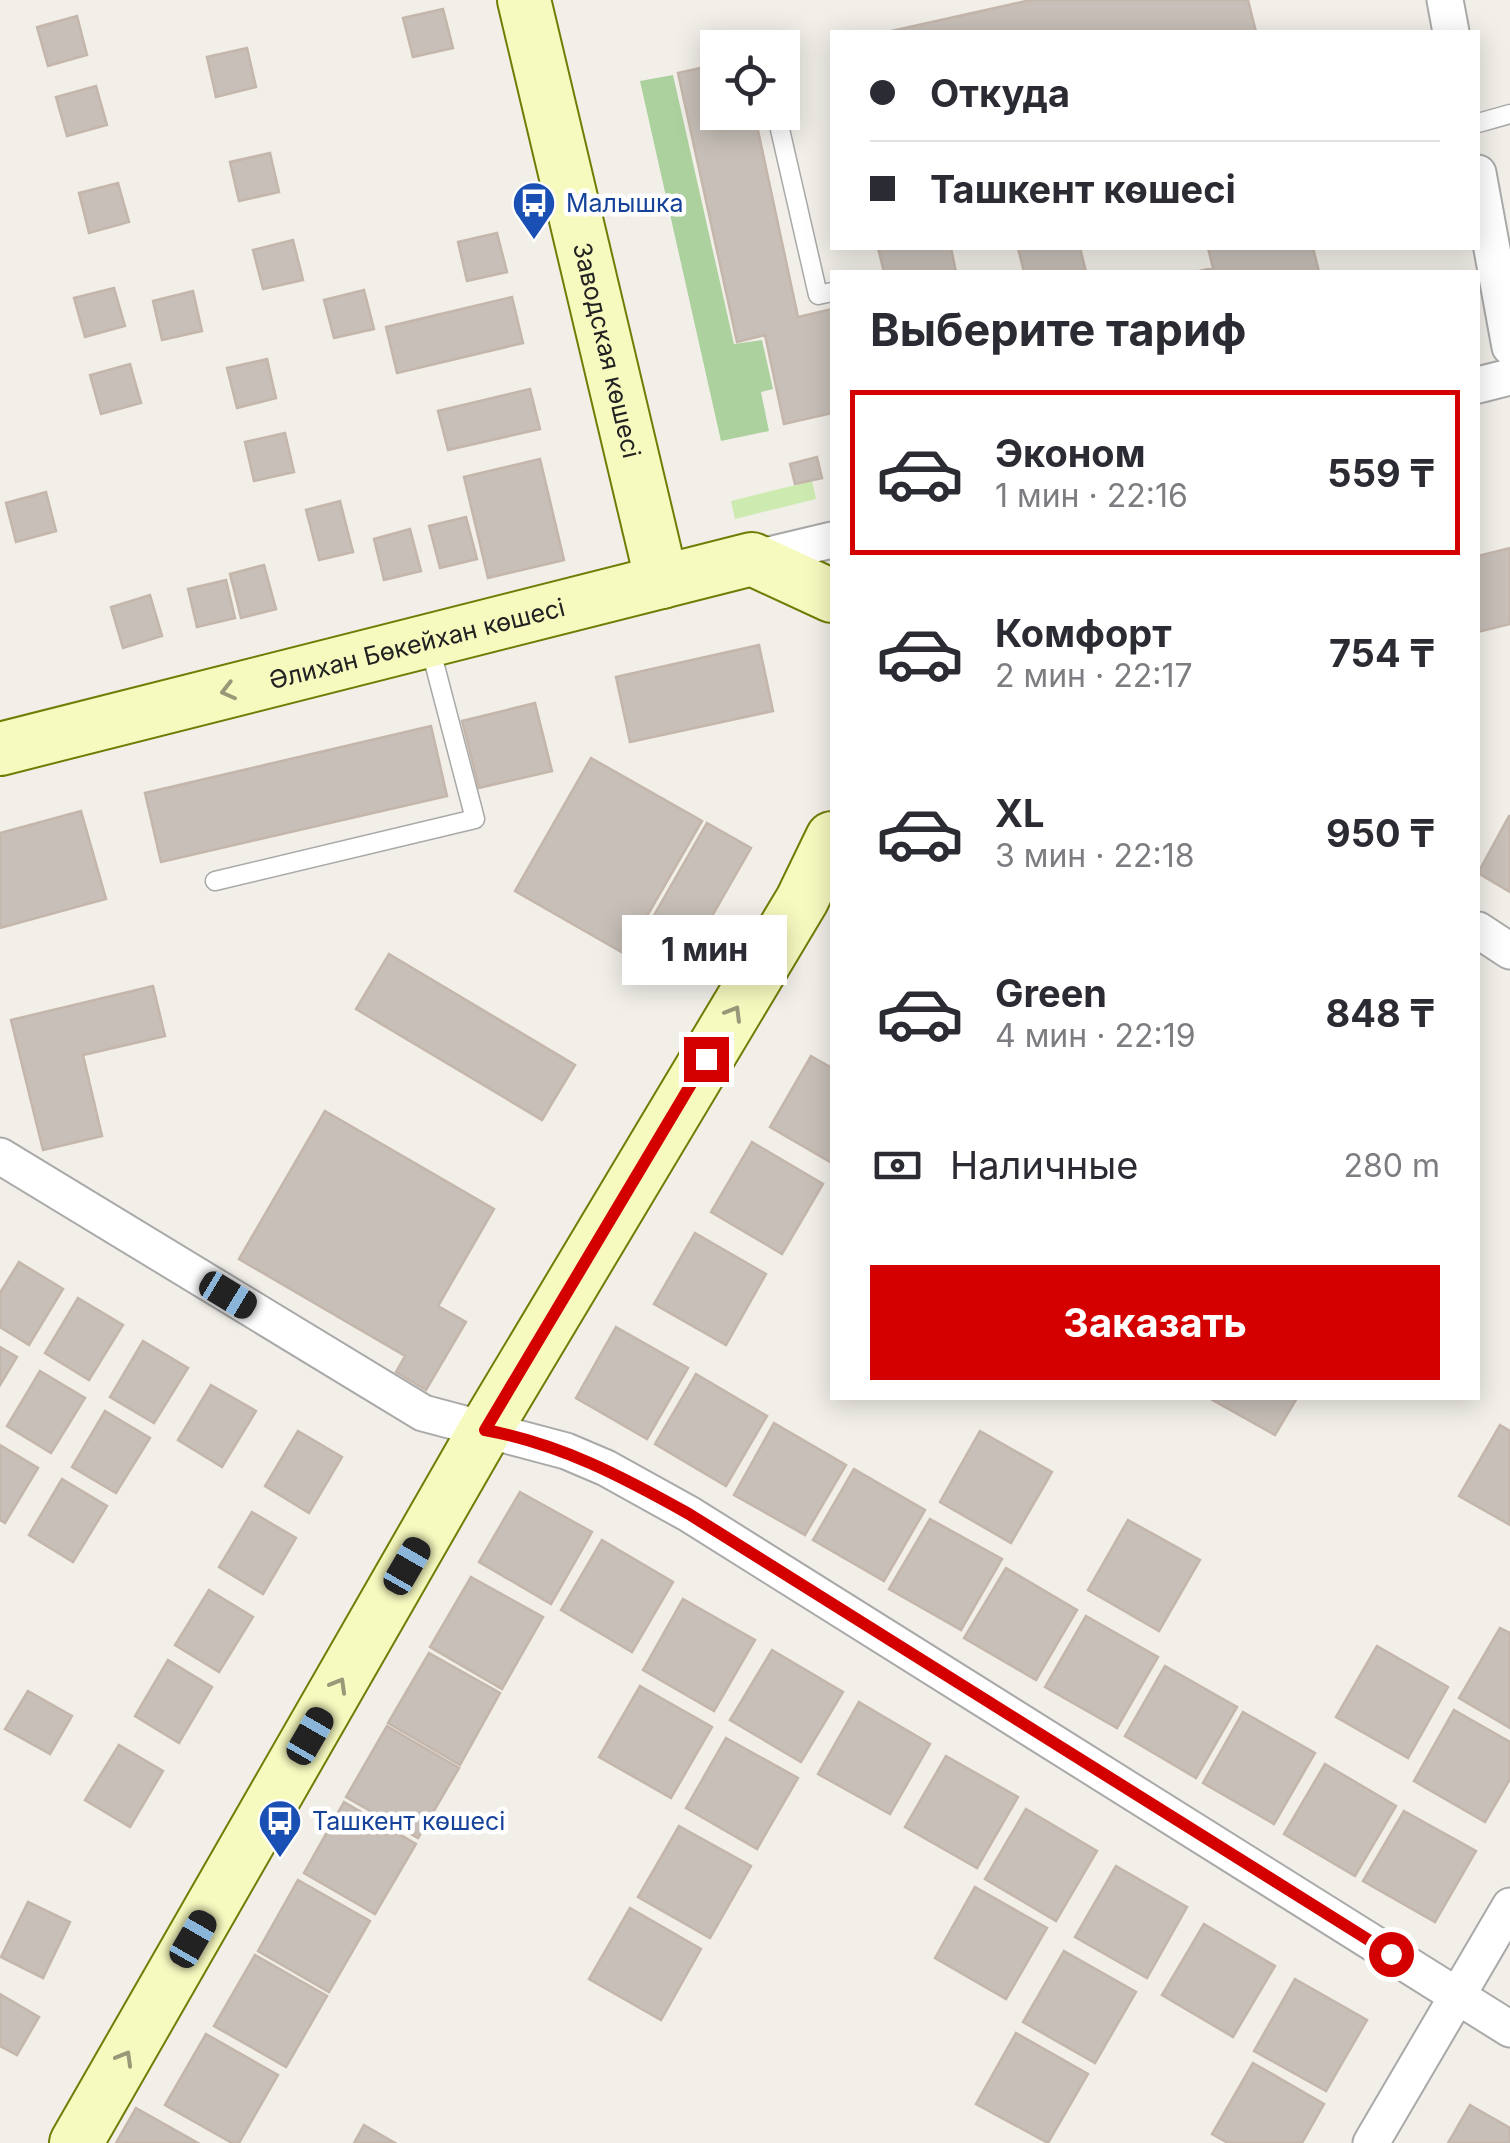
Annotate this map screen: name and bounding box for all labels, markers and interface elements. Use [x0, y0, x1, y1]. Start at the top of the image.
map controls [700, 30, 800, 130]
button: locate [700, 30, 800, 130]
text: Откуда [930, 70, 1070, 116]
text: Ташкент көшесі [930, 166, 1236, 212]
bus stop icon: Малышка [511, 180, 557, 241]
place label: Малышка [566, 188, 684, 218]
street label: Заводская көшесі [567, 239, 647, 461]
text: Выберите тариф [870, 302, 1246, 357]
icon: car [875, 428, 965, 518]
text: Эконом [995, 430, 1146, 476]
text: 559 ₸ [1327, 450, 1435, 496]
text: 1 мин · 22:16 [995, 476, 1188, 515]
street label: Әлихан Бөкейхан көшесі [266, 592, 568, 695]
icon: car [875, 608, 965, 698]
text: Комфорт [995, 610, 1172, 656]
text: 754 ₸ [1329, 630, 1435, 676]
text: 2 мин · 22:17 [995, 656, 1193, 695]
one-way arrow [220, 680, 237, 701]
icon: car [875, 788, 965, 878]
text: XL [995, 790, 1045, 836]
text: 950 ₸ [1326, 810, 1435, 856]
text: 3 мин · 22:18 [995, 836, 1195, 875]
callout: 1 мин [624, 914, 788, 984]
text: 1 мин [661, 930, 748, 969]
icon: car [875, 968, 965, 1058]
text: Green [995, 970, 1107, 1016]
text: 848 ₸ [1325, 990, 1435, 1036]
one-way arrow [722, 1006, 741, 1024]
text: 4 мин · 22:19 [995, 1016, 1195, 1055]
route end [684, 1037, 729, 1082]
icon: cash [870, 1138, 925, 1193]
text: Наличные [950, 1142, 1138, 1188]
text: 280 m [1343, 1146, 1440, 1185]
button: Заказать [870, 1265, 1440, 1380]
car [195, 1267, 261, 1323]
car [379, 1533, 435, 1599]
one-way arrow [326, 1678, 346, 1696]
car [282, 1703, 338, 1769]
bus stop icon: Ташкент көшесі [257, 1798, 303, 1859]
place label: Ташкент көшесі [312, 1806, 505, 1836]
car [165, 1906, 221, 1972]
route start [1369, 1932, 1414, 1977]
one-way arrow [112, 2051, 132, 2069]

